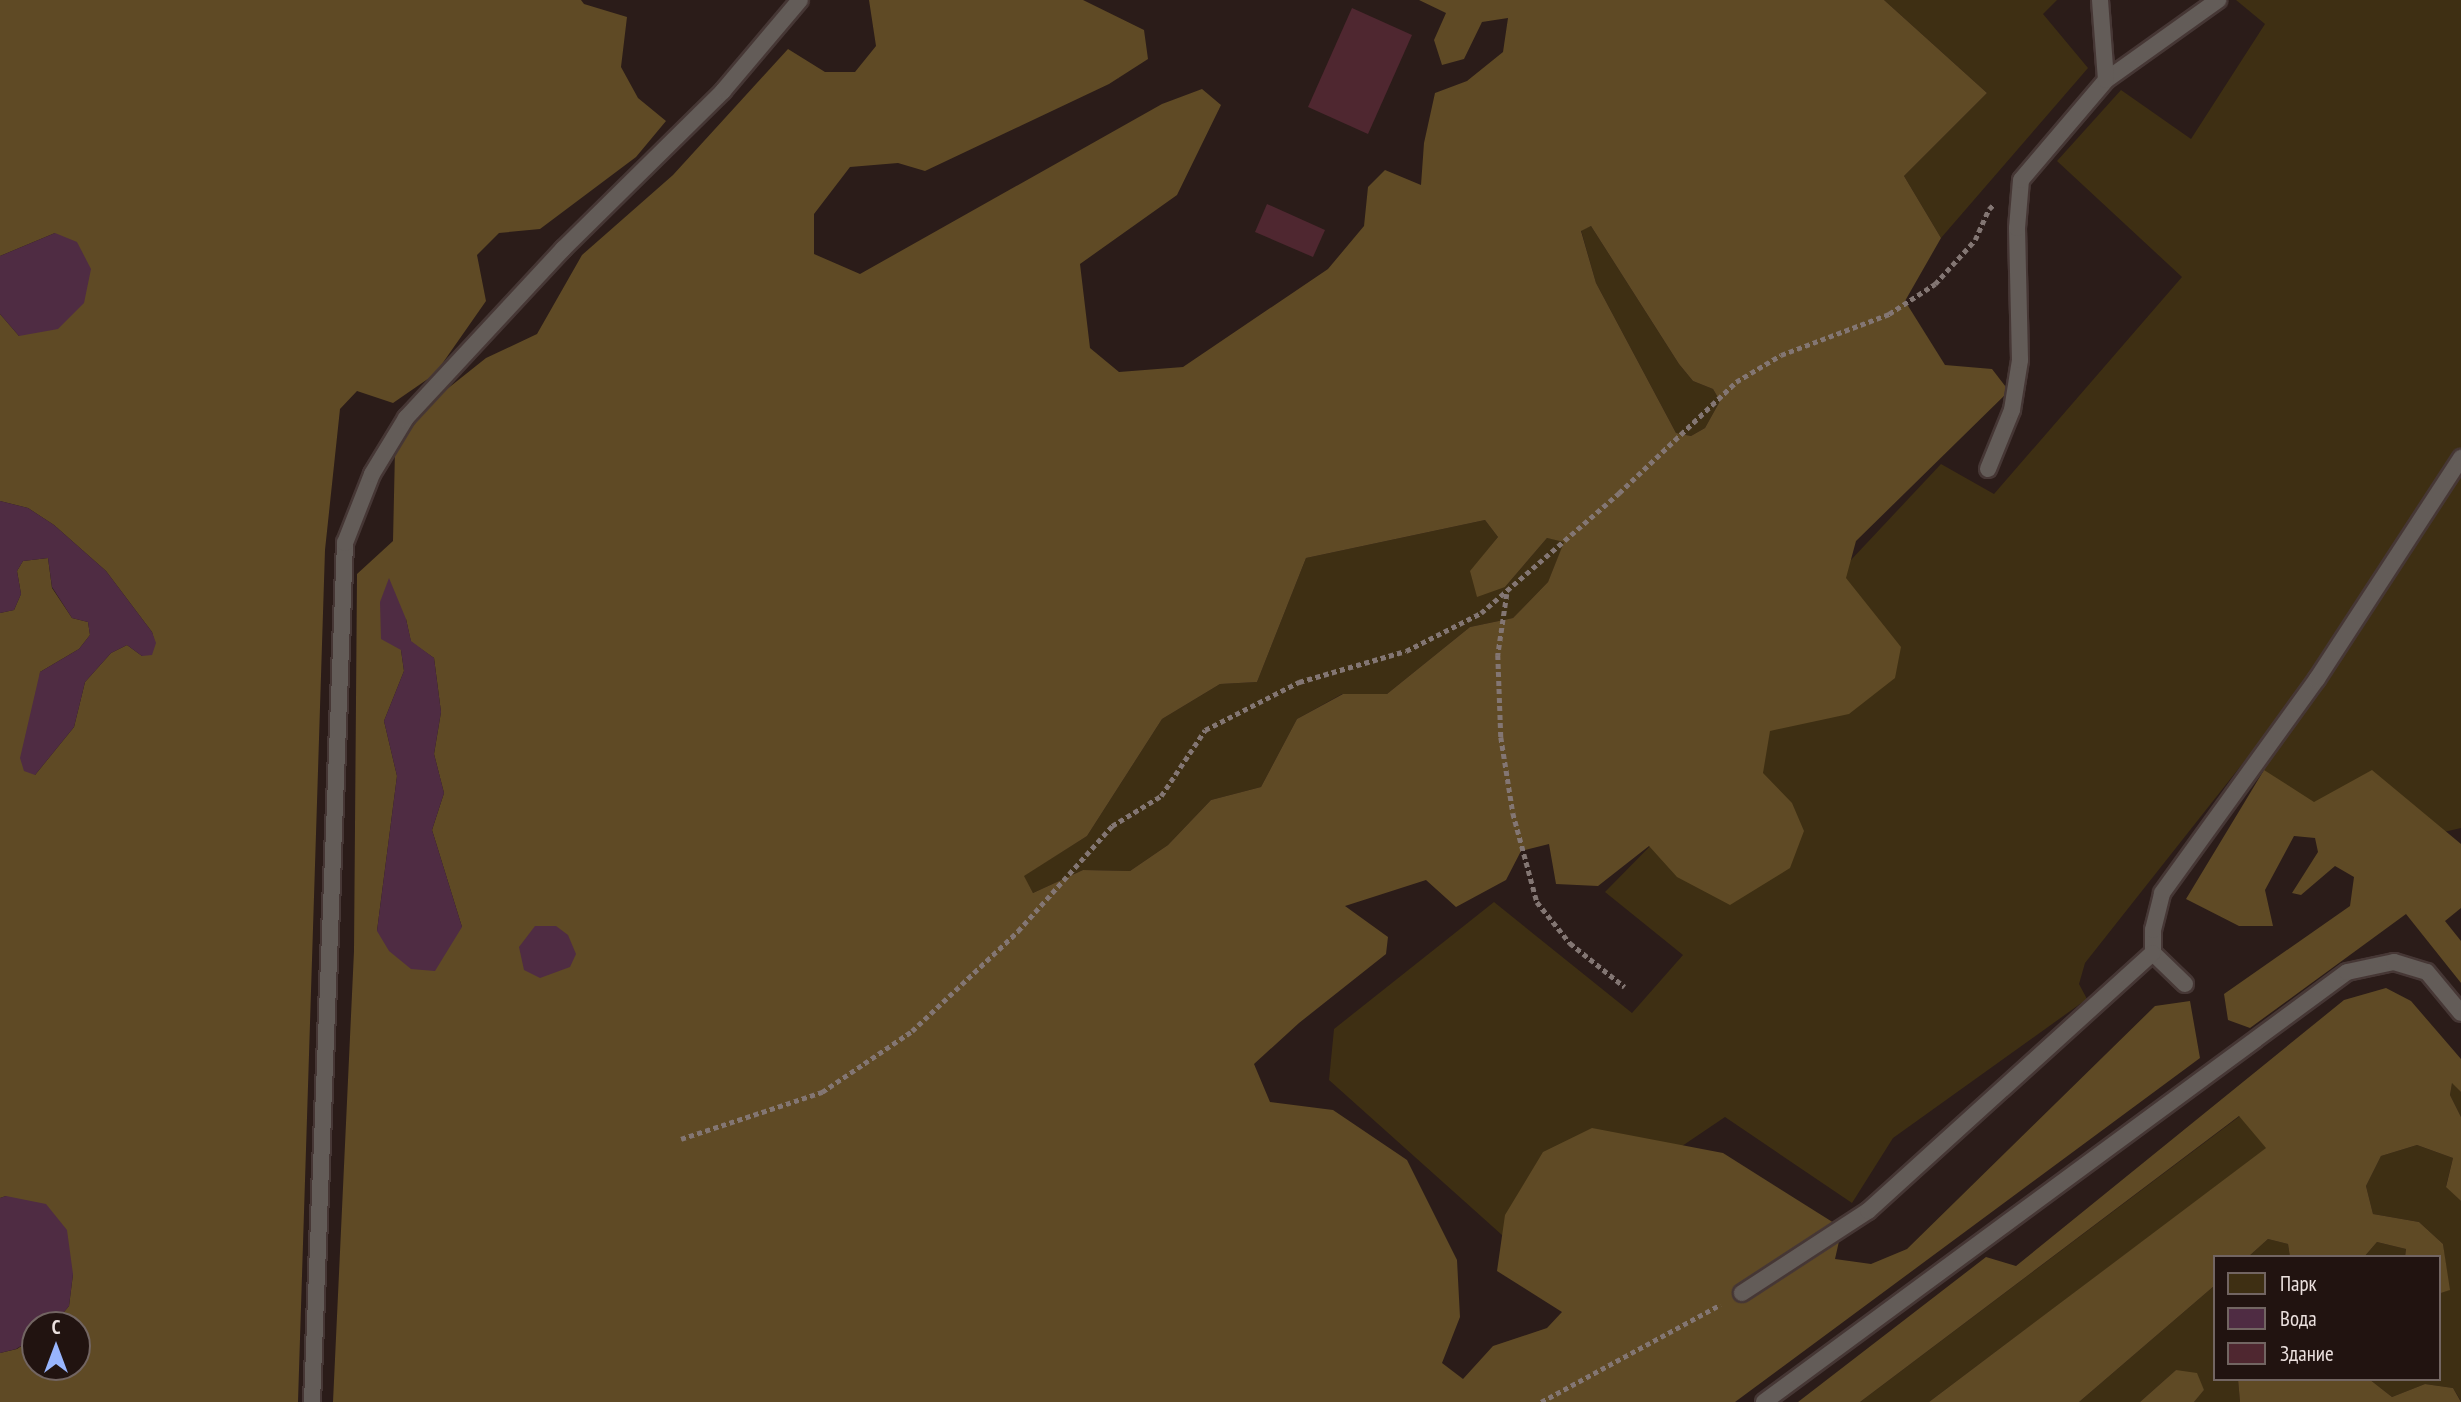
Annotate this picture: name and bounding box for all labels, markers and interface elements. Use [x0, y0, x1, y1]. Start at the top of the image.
legend [2212, 1255, 2440, 1381]
text: Парк [2280, 1270, 2317, 1297]
text: Вода [2280, 1305, 2317, 1332]
north arrow [21, 1311, 91, 1381]
text: С [52, 1315, 60, 1339]
text: Здание [2280, 1340, 2334, 1367]

